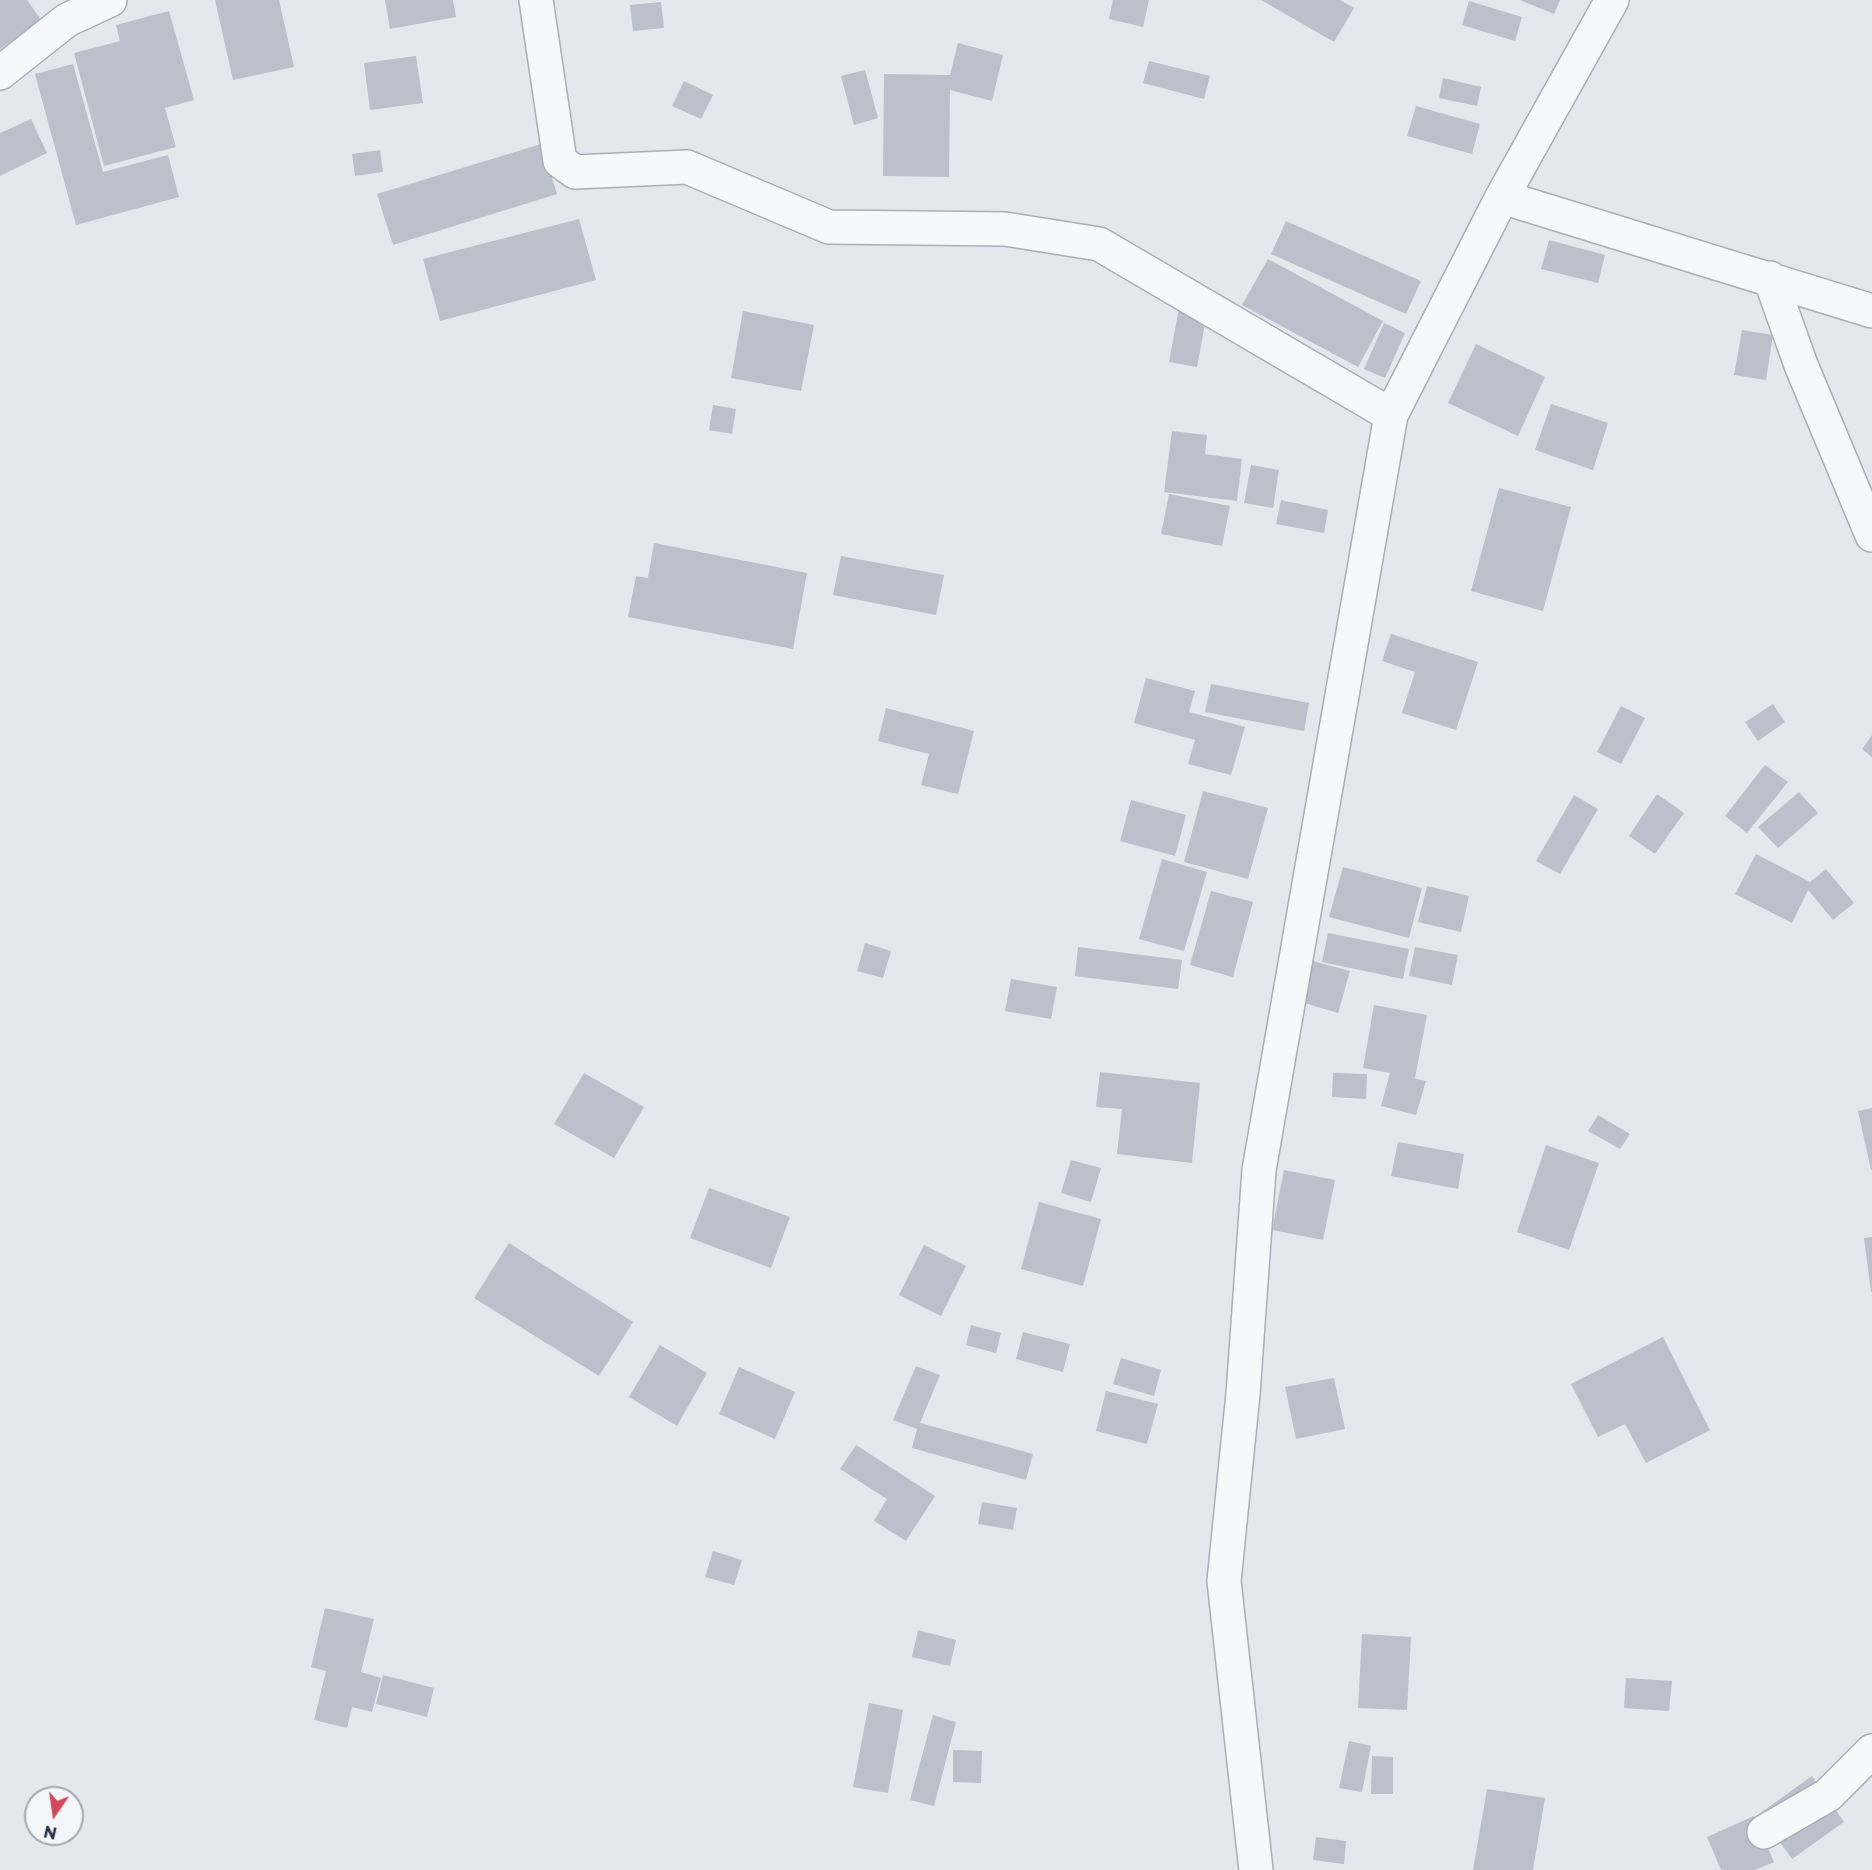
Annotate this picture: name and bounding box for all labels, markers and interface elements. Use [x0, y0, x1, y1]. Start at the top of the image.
north arrow [24, 1786, 84, 1846]
text: N [42, 1821, 59, 1843]

